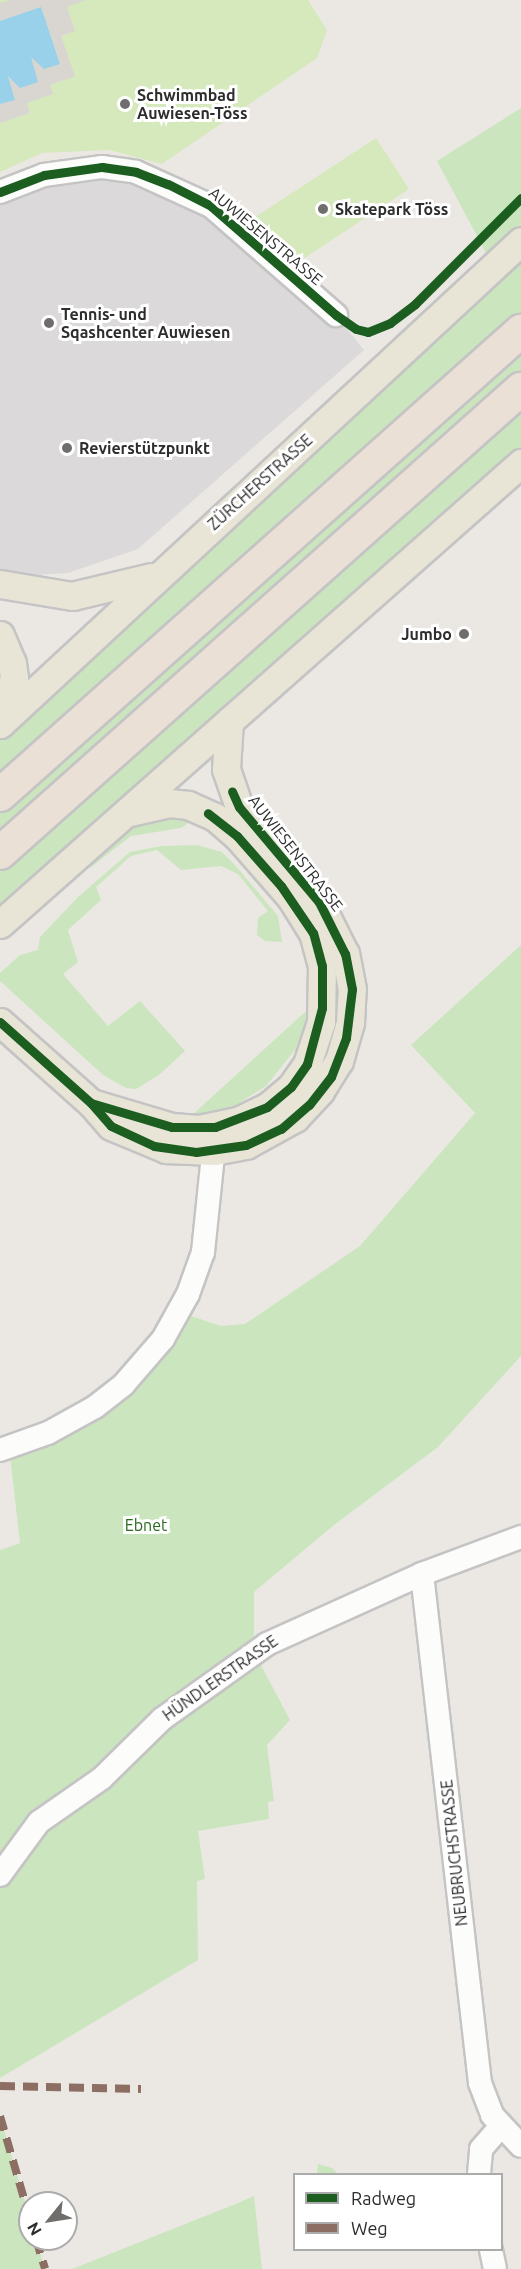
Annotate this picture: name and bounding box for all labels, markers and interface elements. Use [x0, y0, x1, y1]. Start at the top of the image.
place label: Schwimmbad Auwiesen-Töss [137, 85, 247, 123]
marker: Schwimmbad Auwiesen-Töss [118, 97, 132, 111]
street label: AUWIESENSTRASSE [205, 183, 327, 289]
place label: Skatepark Töss [335, 199, 448, 219]
marker: Skatepark Töss [316, 202, 330, 216]
place label: Tennis- und Sqashcenter Auwiesen [61, 304, 230, 342]
marker: Tennis- und Sqashcenter Auwiesen [42, 316, 56, 330]
street label: ZÜRCHERSTRASSE [204, 430, 316, 534]
place label: Revierstützpunkt [79, 438, 210, 458]
marker: Revierstützpunkt [60, 441, 74, 455]
place label: Jumbo [401, 624, 452, 644]
marker: Jumbo [457, 627, 471, 641]
street label: AUWIESENSTRASSE [245, 791, 347, 915]
park label: Ebnet [125, 1515, 167, 1535]
street label: HÜNDLERSTRASSE [159, 1631, 281, 1725]
street label: NEUBRUCHSTRASSE [437, 1779, 471, 1927]
legend [293, 2173, 503, 2251]
text: Radweg [351, 2188, 416, 2208]
north arrow [18, 2191, 78, 2251]
text: Weg [351, 2218, 388, 2238]
text: N [23, 2219, 45, 2239]

